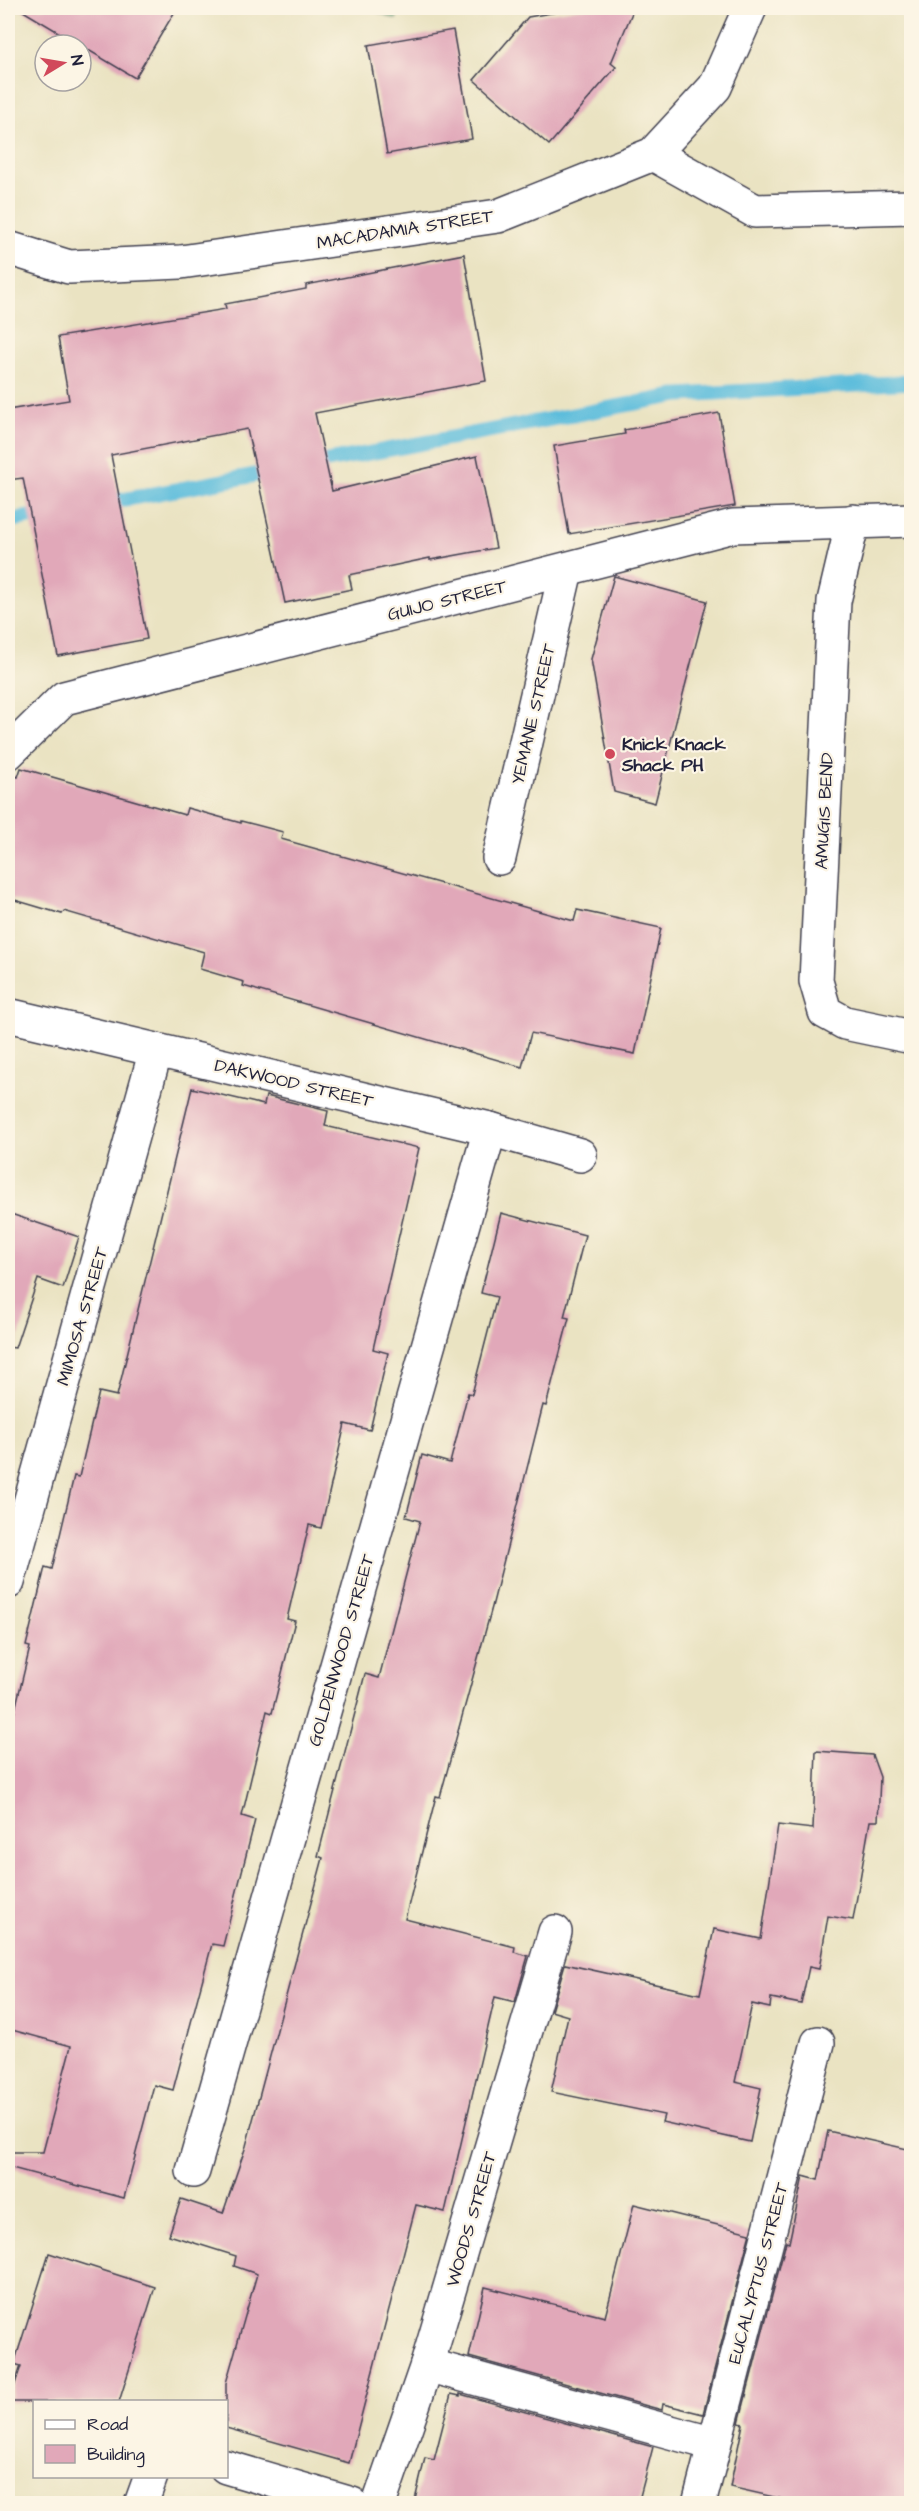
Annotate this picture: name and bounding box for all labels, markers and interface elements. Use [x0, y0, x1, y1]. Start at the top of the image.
north arrow [33, 33, 93, 93]
text: N [65, 53, 88, 67]
street label: MACADAMIA STREET [315, 203, 496, 256]
street label: GUIJO STREET [385, 573, 510, 627]
street label: YEMANE STREET [505, 640, 562, 787]
place label: Knick Knack Shack PH [621, 732, 727, 778]
marker: Knick Knack Shack PH [603, 747, 617, 761]
street label: AMUGIS BEND [809, 752, 840, 870]
street label: DAKWOOD STREET [212, 1053, 376, 1114]
street label: MIMOSA STREET [51, 1243, 114, 1388]
street label: GOLDENWOOD STREET [302, 1550, 381, 1749]
street label: WOODS STREET [440, 2148, 503, 2290]
street label: EUCALYPTUS STREET [722, 2179, 795, 2367]
legend [33, 2400, 228, 2478]
text: Road [87, 2412, 128, 2437]
text: Building [87, 2442, 145, 2468]

